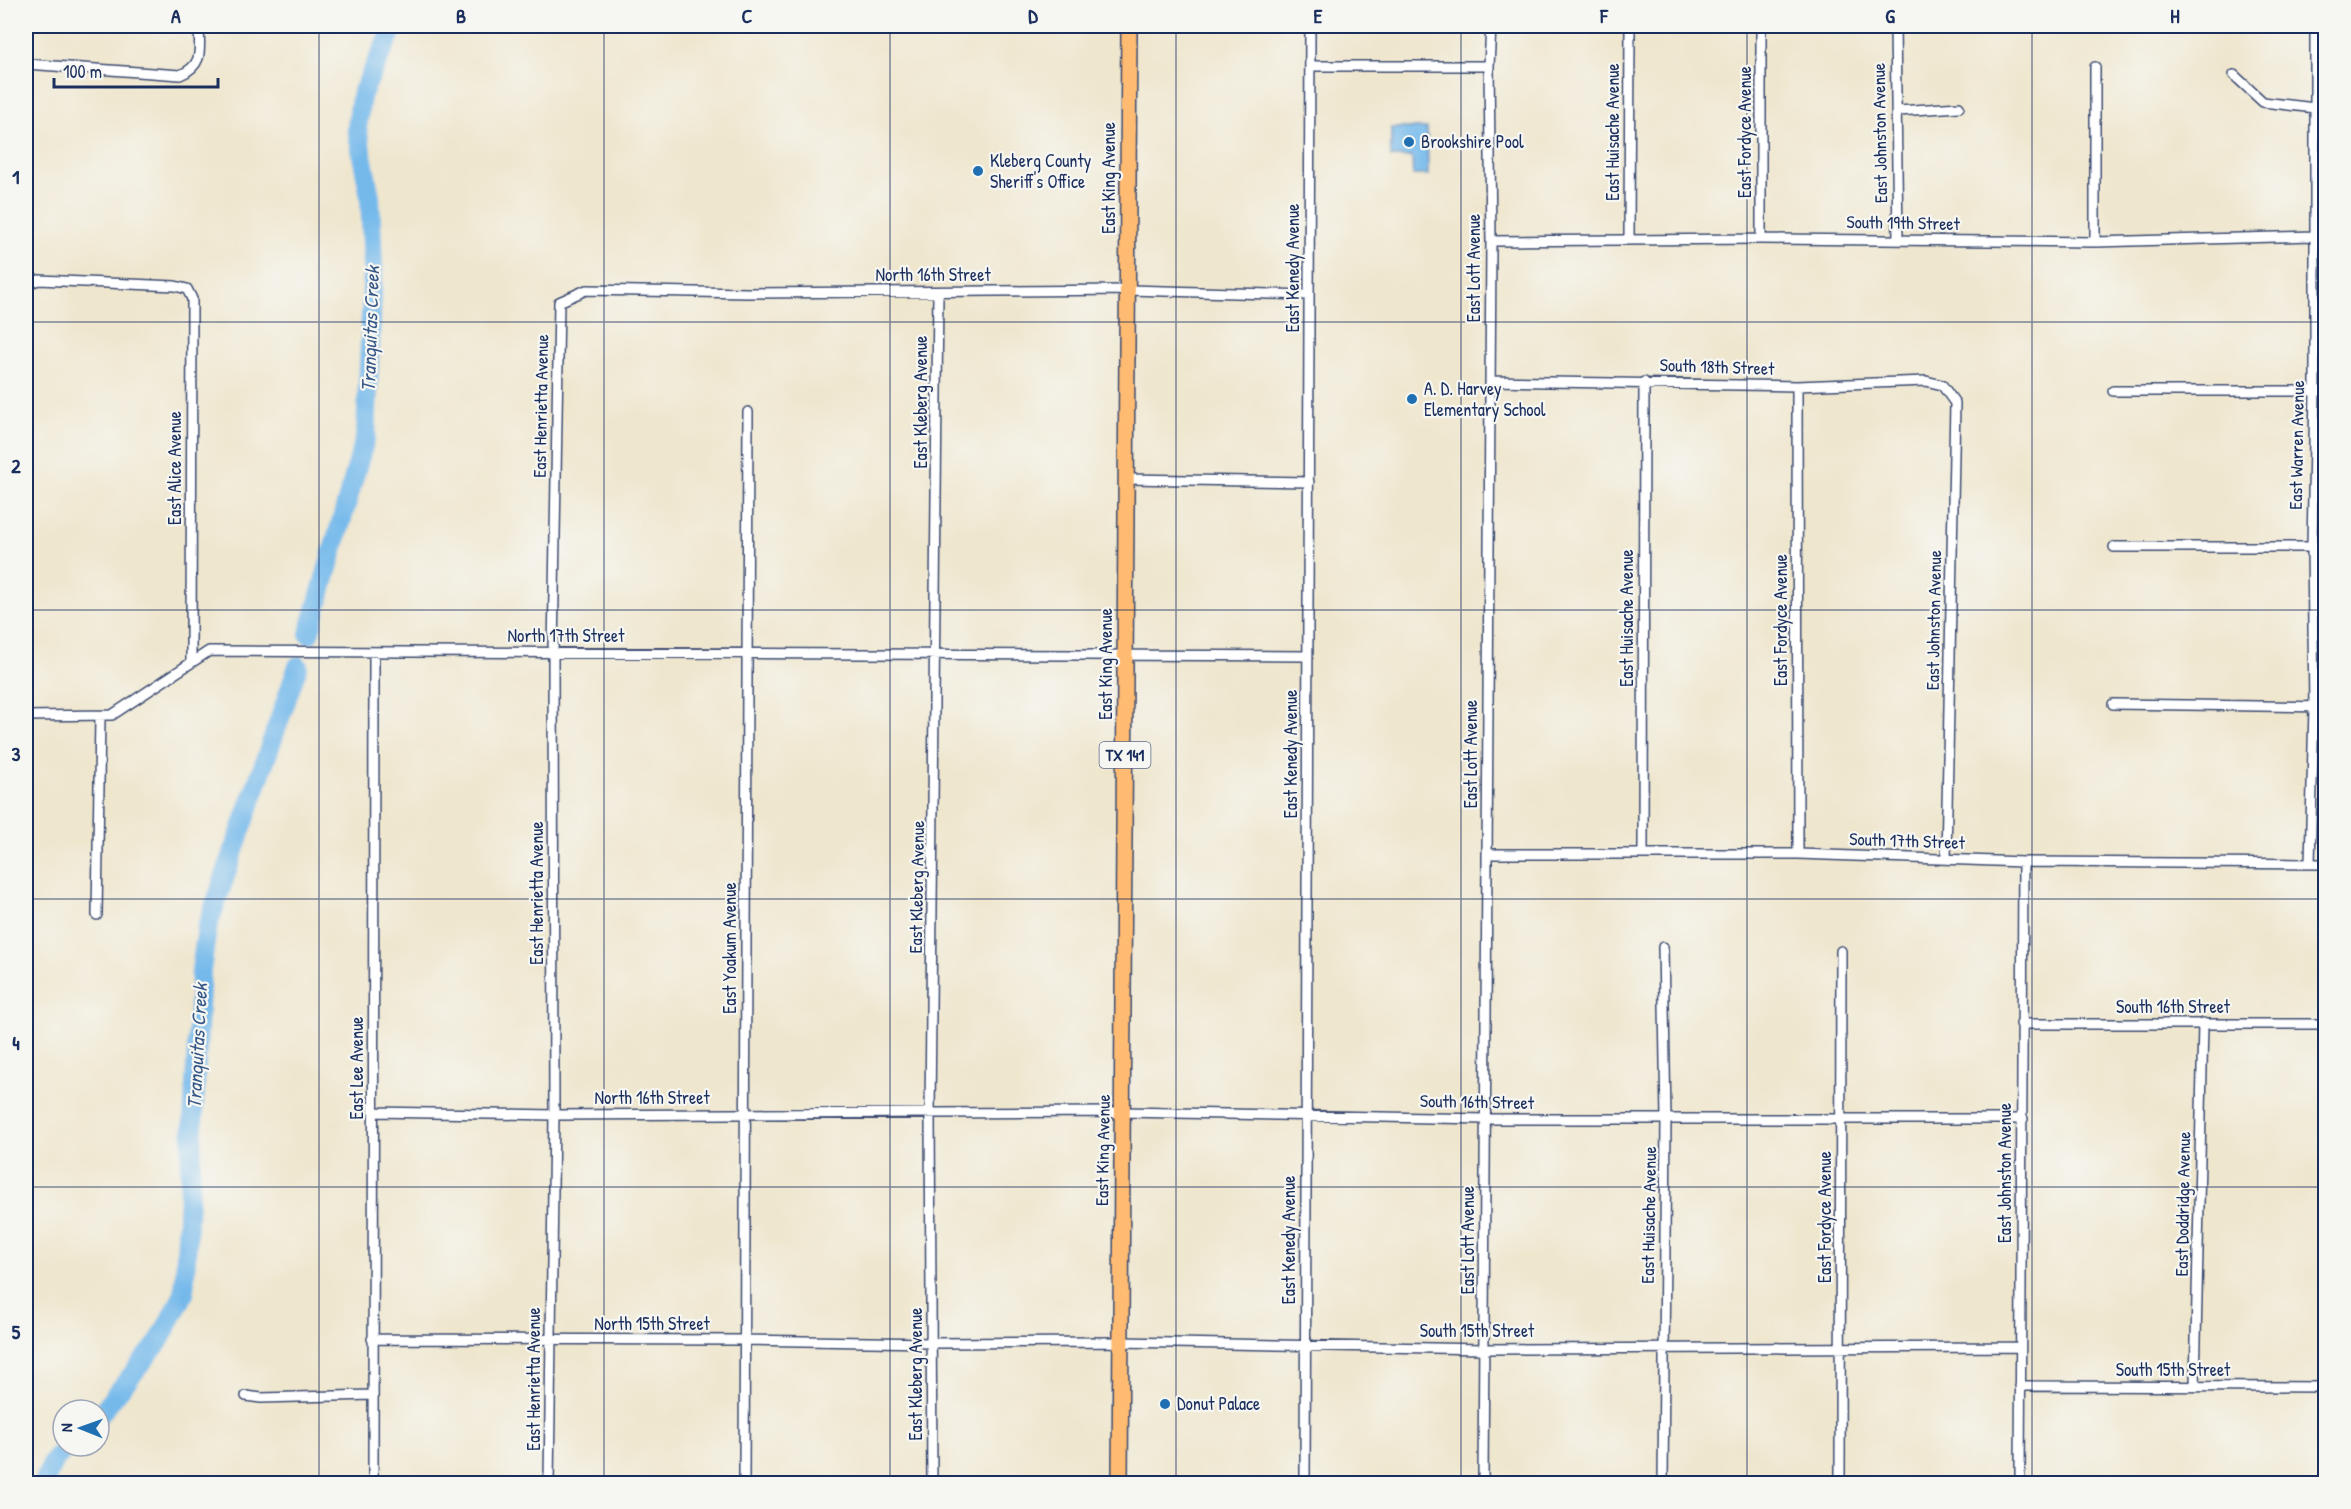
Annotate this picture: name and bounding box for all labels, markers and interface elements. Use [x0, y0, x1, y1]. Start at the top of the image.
text: A [171, 2, 181, 29]
text: B [456, 2, 466, 29]
text: C [742, 2, 753, 29]
text: D [1028, 2, 1038, 29]
text: E [1314, 2, 1323, 29]
text: F [1599, 2, 1609, 29]
text: G [1885, 2, 1895, 29]
text: H [2170, 2, 2180, 29]
scale bar [54, 51, 218, 89]
text: 100 m [63, 59, 102, 84]
street label: East Huisache Avenue [1600, 63, 1625, 201]
street label: East Johnston Avenue [1866, 63, 1893, 203]
street label: East Fordyce Avenue [1732, 66, 1757, 198]
street label: East King Avenue [1096, 122, 1121, 234]
place label: Brookshire Pool [1421, 129, 1524, 154]
marker: Brookshire Pool [1402, 135, 1416, 149]
place label: Kleberg County Sheriff's Office [990, 148, 1092, 194]
text: 1 [12, 163, 20, 190]
marker: Kleberg County Sheriff's Office [971, 164, 985, 178]
street label: East Kenedy Avenue [1280, 204, 1305, 332]
street label: South 19th Street [1846, 209, 1961, 236]
street label: East Lott Avenue [1461, 214, 1486, 322]
street label: North 16th Street [875, 262, 991, 287]
water label: Tranquitas Creek [354, 264, 386, 392]
street label: East Henrietta Avenue [527, 334, 554, 478]
street label: East Kleberg Avenue [908, 336, 933, 468]
street label: South 18th Street [1659, 352, 1776, 381]
place label: A. D. Harvey Elementary School [1424, 376, 1546, 422]
street label: East Warren Avenue [2283, 380, 2310, 510]
marker: A. D. Harvey Elementary School [1405, 392, 1419, 406]
street label: East Alice Avenue [162, 411, 187, 525]
text: 2 [11, 452, 21, 479]
street label: East Huisache Avenue [1614, 549, 1639, 687]
street label: East Johnston Avenue [1920, 550, 1947, 690]
street label: East Fordyce Avenue [1768, 554, 1793, 686]
street label: East King Avenue [1093, 608, 1118, 720]
street label: North 17th Street [508, 623, 625, 648]
street label: East Kenedy Avenue [1278, 690, 1303, 818]
street label: East Lott Avenue [1458, 700, 1483, 808]
text: 3 [12, 740, 21, 767]
road number: TX 141 [1100, 742, 1150, 768]
street label: East Kleberg Avenue [903, 820, 930, 954]
street label: East Henrietta Avenue [524, 821, 549, 965]
street label: South 17th Street [1849, 826, 1966, 855]
street label: East Yoakum Avenue [717, 882, 742, 1014]
water label: Tranquitas Creek [180, 981, 214, 1109]
street label: South 16th Street [2116, 994, 2231, 1019]
street label: East Lee Avenue [344, 1016, 369, 1120]
text: 4 [12, 1029, 20, 1056]
street label: North 16th Street [594, 1085, 710, 1110]
street label: South 16th Street [1420, 1088, 1535, 1115]
street label: East King Avenue [1089, 1094, 1116, 1206]
street label: East Johnston Avenue [1992, 1103, 2017, 1243]
street label: East Doddridge Avenue [2169, 1131, 2196, 1277]
street label: East Huisache Avenue [1635, 1146, 1662, 1284]
street label: East Fordyce Avenue [1812, 1151, 1837, 1283]
street label: East Kenedy Avenue [1276, 1176, 1301, 1304]
street label: East Lott Avenue [1455, 1186, 1480, 1294]
street label: East Henrietta Avenue [521, 1307, 546, 1451]
street label: East Kleberg Avenue [903, 1308, 928, 1440]
street label: North 15th Street [594, 1311, 711, 1336]
text: 5 [12, 1318, 21, 1345]
street label: South 15th Street [1420, 1318, 1535, 1343]
street label: South 15th Street [2116, 1357, 2231, 1382]
place label: Donut Palace [1177, 1391, 1260, 1416]
marker: Donut Palace [1158, 1397, 1172, 1411]
north arrow [51, 1398, 111, 1458]
text: N [55, 1423, 77, 1432]

